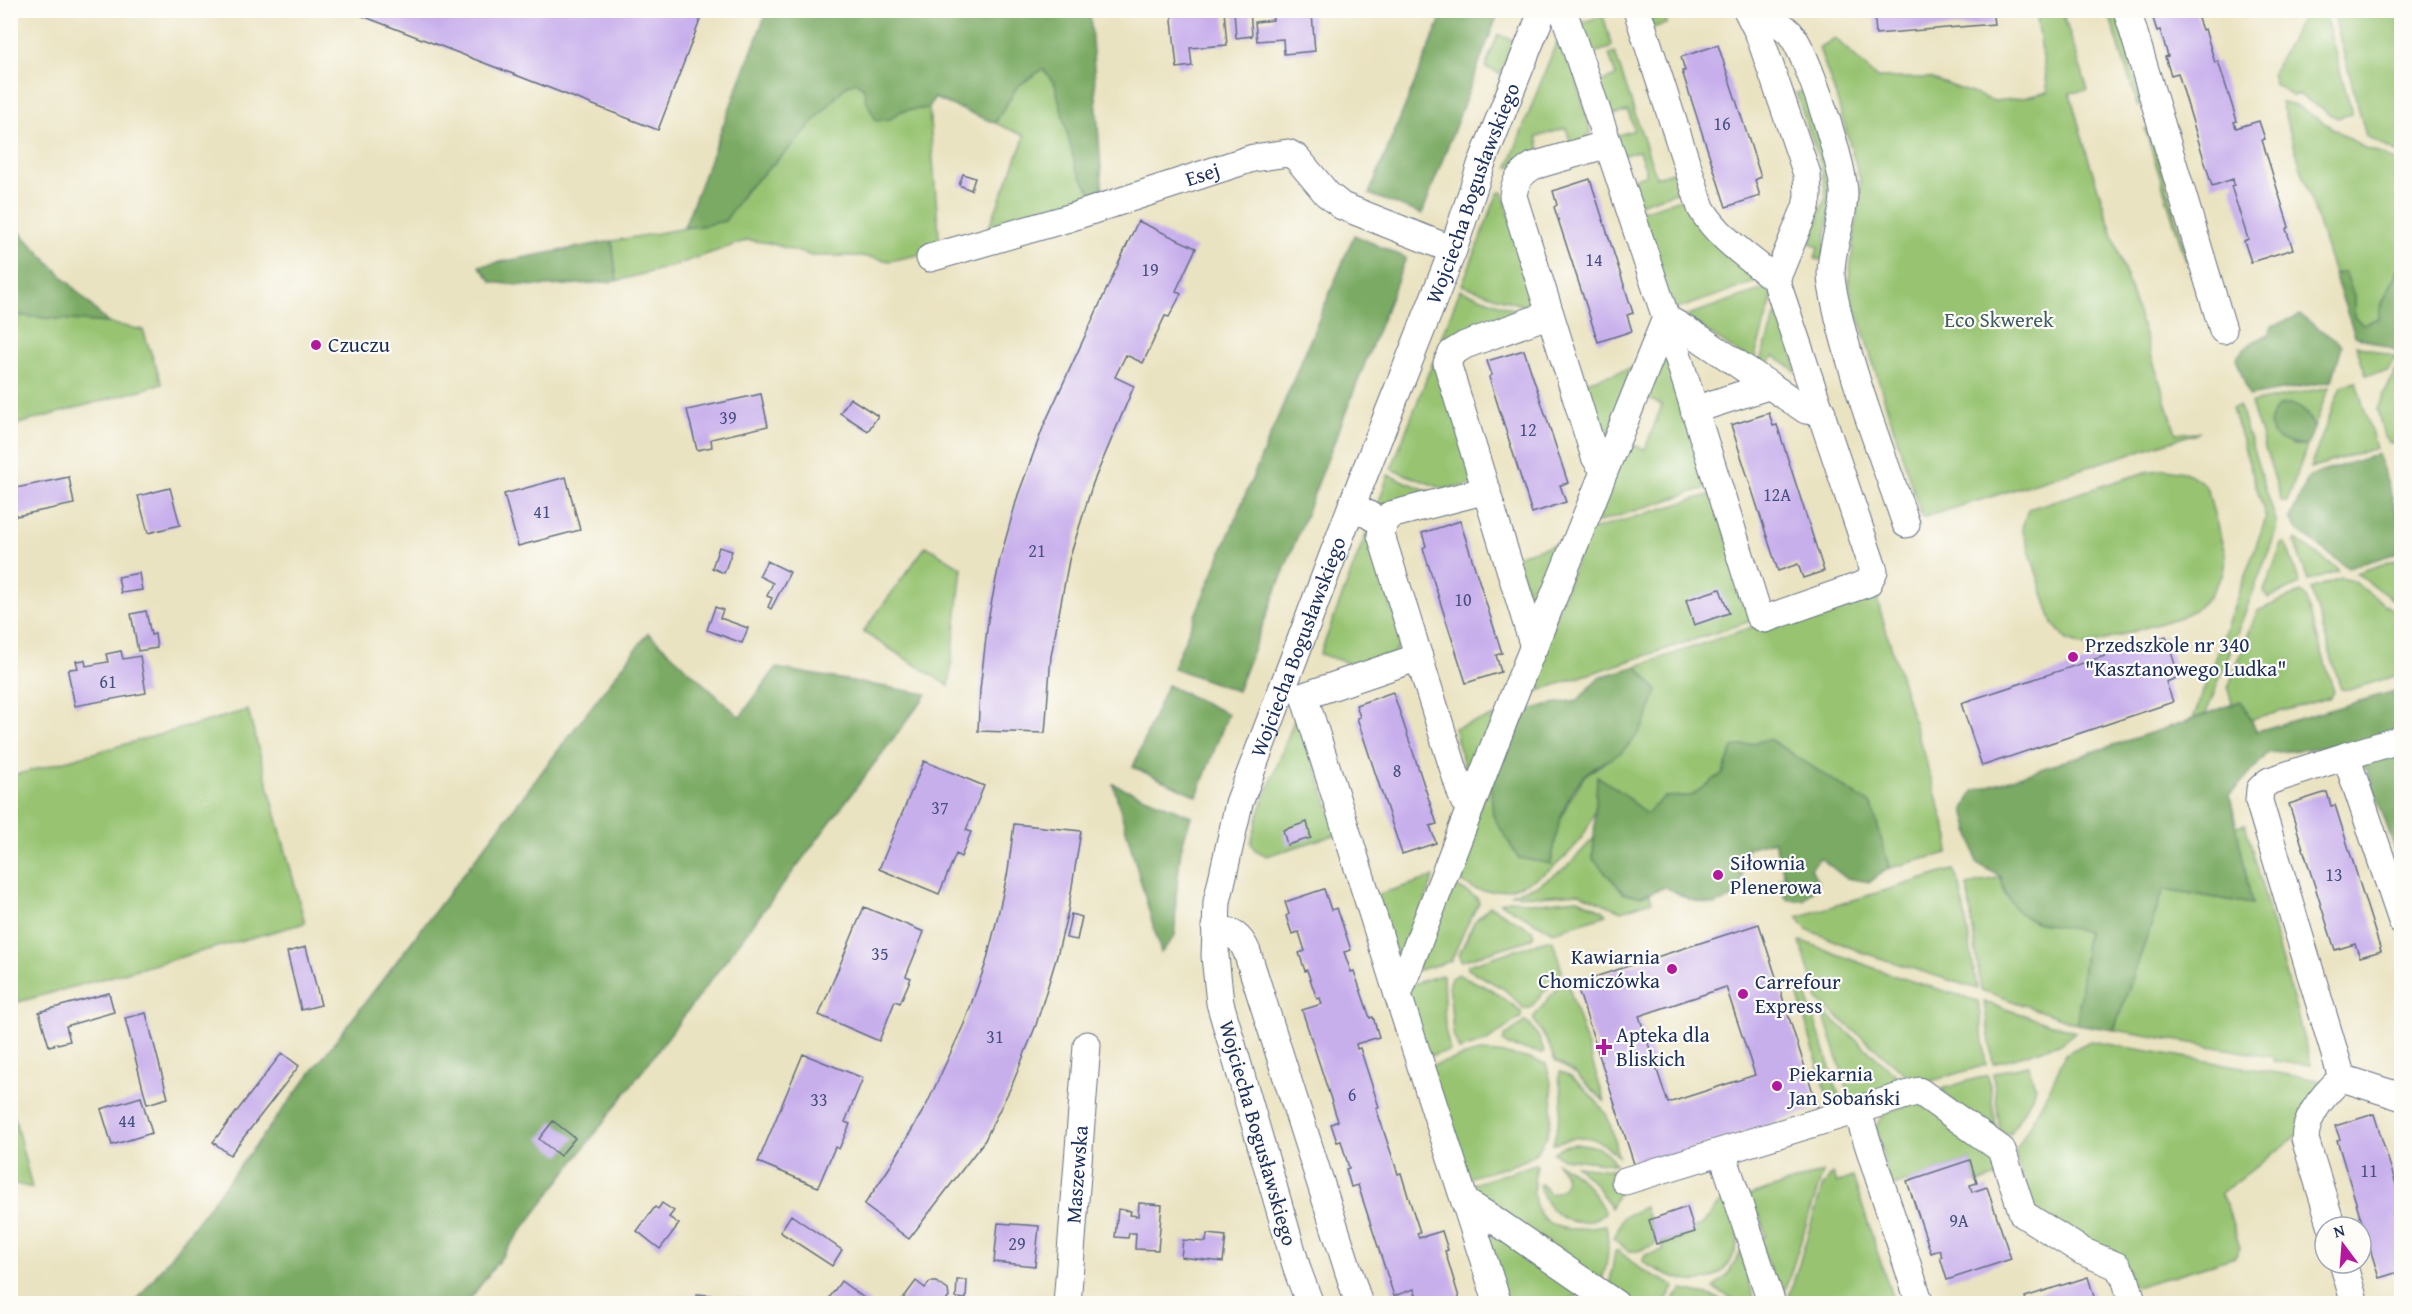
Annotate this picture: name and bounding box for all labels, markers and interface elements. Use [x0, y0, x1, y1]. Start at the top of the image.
street label: Wojciecha Bogusławskiego [1417, 78, 1527, 308]
house number: 16 [1713, 110, 1731, 137]
street label: Esej [1181, 154, 1223, 194]
house number: 14 [1585, 246, 1603, 273]
house number: 19 [1141, 256, 1159, 283]
park label: Eco Skwerek [1944, 304, 2054, 335]
place label: Czuczu [328, 329, 390, 360]
marker: Czuczu [309, 338, 323, 352]
house number: 39 [719, 404, 737, 431]
house number: 12 [1519, 416, 1537, 443]
house number: 12A [1763, 481, 1791, 508]
house number: 41 [533, 498, 551, 525]
street label: Wojciecha Bogusławskiego [1242, 532, 1354, 761]
house number: 21 [1028, 537, 1046, 564]
house number: 10 [1454, 586, 1472, 613]
place label: Przedszkole nr 340 "Kasztanowego Ludka" [2085, 629, 2286, 684]
marker: Przedszkole nr 340 "Kasztanowego Ludka" [2066, 650, 2080, 664]
house number: 61 [99, 668, 117, 695]
house number: 8 [1393, 757, 1401, 784]
house number: 37 [931, 794, 949, 821]
place label: Siłownia Plenerowa [1730, 847, 1822, 902]
house number: 13 [2325, 861, 2343, 888]
marker: Siłownia Plenerowa [1711, 868, 1725, 882]
house number: 35 [871, 940, 889, 967]
place label: Kawiarnia Chomiczówka [1538, 941, 1660, 996]
marker: Kawiarnia Chomiczówka [1665, 962, 1679, 976]
place label: Carrefour Express [1755, 966, 1841, 1021]
marker: Carrefour Express [1736, 987, 1750, 1001]
street label: Wojciecha Bogusławskiego [1211, 1017, 1306, 1249]
place label: Apteka dla Bliskich [1616, 1019, 1710, 1074]
house number: 31 [986, 1023, 1004, 1050]
marker: Apteka dla Bliskich [1597, 1040, 1611, 1054]
place label: Piekarnia Jan Sobański [1786, 1058, 1901, 1113]
marker: Piekarnia Jan Sobański [1770, 1079, 1784, 1093]
house number: 6 [1348, 1081, 1356, 1108]
house number: 33 [810, 1086, 828, 1113]
house number: 44 [118, 1107, 136, 1134]
street label: Maszewska [1057, 1124, 1096, 1225]
house number: 11 [2360, 1157, 2378, 1184]
house number: 9A [1949, 1207, 1969, 1234]
north arrow [2313, 1215, 2373, 1275]
text: N [2330, 1217, 2348, 1244]
house number: 29 [1008, 1230, 1026, 1257]

